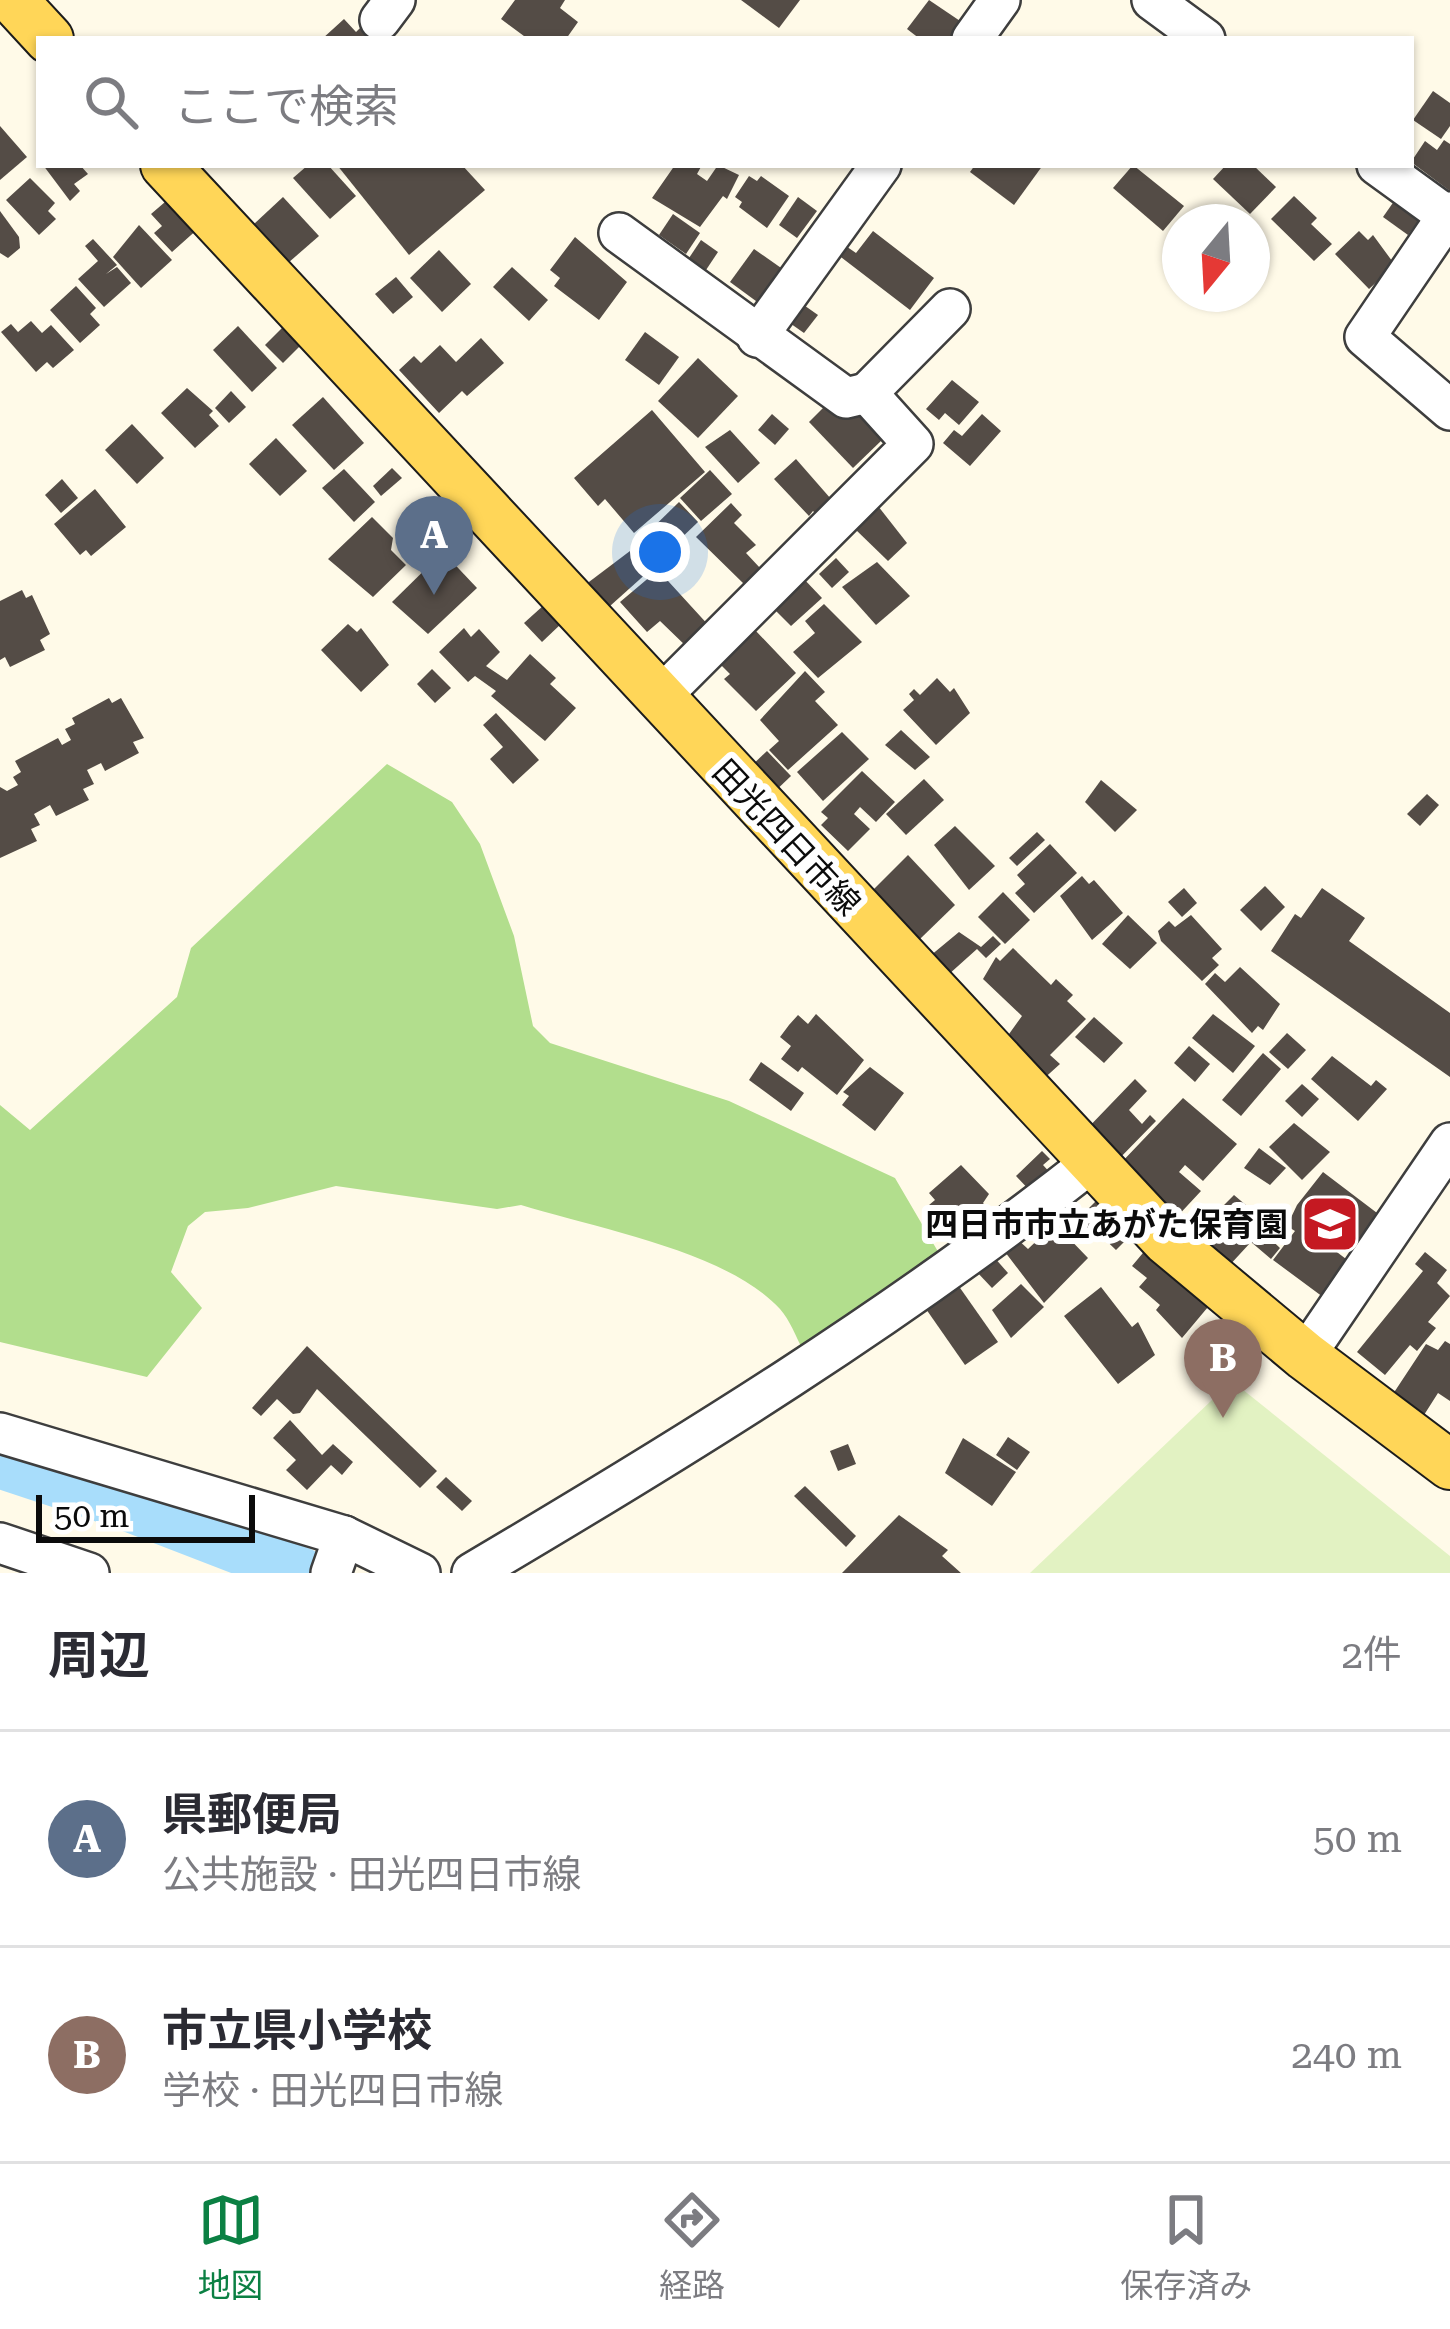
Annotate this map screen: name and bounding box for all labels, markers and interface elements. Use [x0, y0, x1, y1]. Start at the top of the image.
search box [36, 36, 1414, 168]
icon: search [78, 69, 144, 135]
text: ここで検索 [174, 80, 399, 133]
north arrow [1162, 204, 1270, 312]
pin: A [395, 496, 473, 595]
your location [630, 522, 690, 582]
street label: 田光四日市線 [705, 752, 868, 923]
school or university icon: 四日市市立あがた保育園 [1299, 1193, 1361, 1255]
place label: 四日市市立あがた保育園 [925, 1205, 1288, 1244]
pin: B [1184, 1319, 1262, 1418]
scale bar [36, 1489, 255, 1542]
text: 50 m [54, 1496, 129, 1535]
text: 周辺 [48, 1626, 150, 1685]
text: 2件 [1341, 1632, 1402, 1678]
text: 県郵便局 [162, 1788, 342, 1841]
text: A [73, 1816, 101, 1862]
text: 50 m [1313, 1816, 1402, 1862]
text: 公共施設 · 田光四日市線 [162, 1852, 582, 1898]
text: 市立県小学校 [162, 2004, 432, 2057]
text: B [73, 2032, 101, 2078]
text: 240 m [1291, 2032, 1402, 2078]
text: 学校 · 田光四日市線 [162, 2068, 504, 2114]
tab: 地図 [198, 2187, 264, 2307]
tab: 経路 [659, 2187, 725, 2307]
tab: 保存済み [1120, 2187, 1252, 2307]

